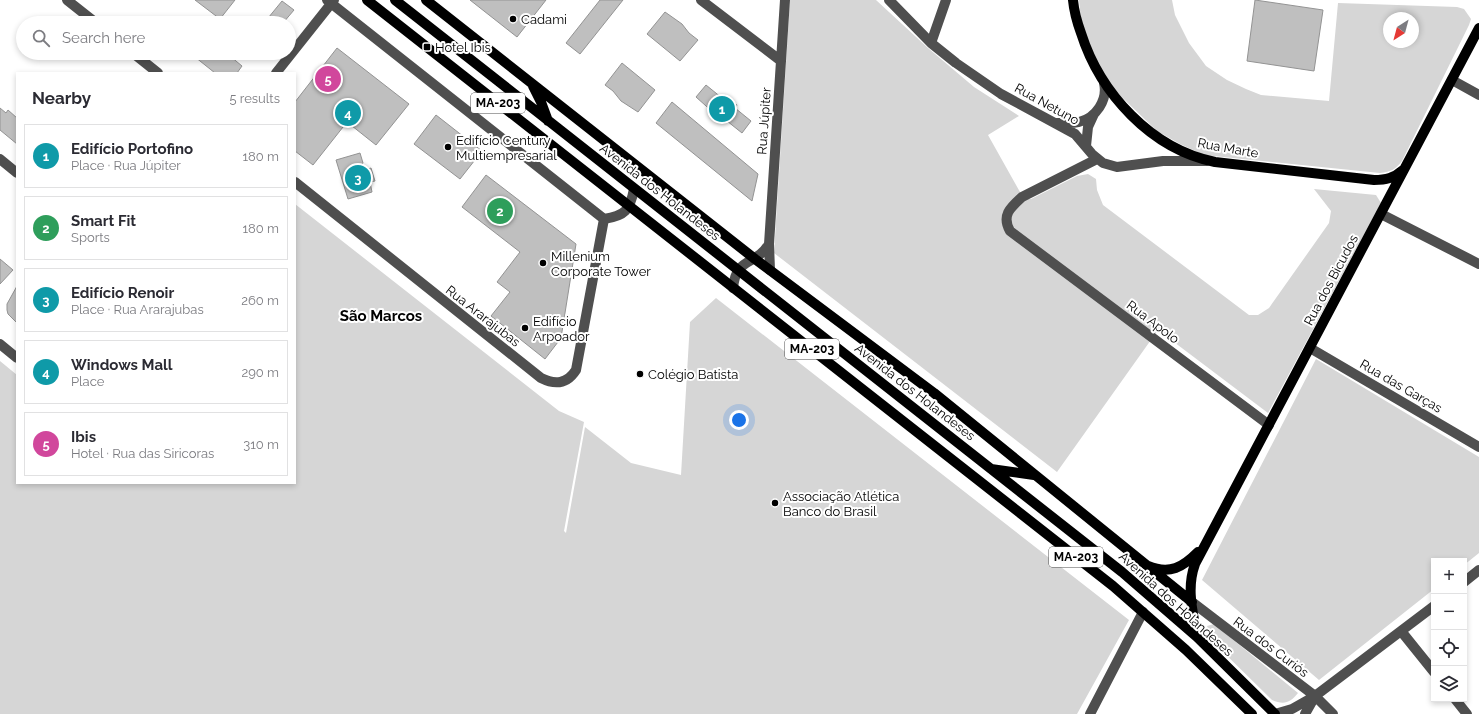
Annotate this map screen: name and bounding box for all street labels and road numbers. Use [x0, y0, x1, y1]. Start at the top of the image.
street label: Rua Netuno [1012, 80, 1082, 128]
street label: Rua Júpiter [754, 86, 774, 155]
road number: MA-203 [471, 93, 525, 113]
street label: Rua Marte [1196, 135, 1260, 161]
street label: Avenida dos Holandeses [597, 140, 723, 244]
street label: Rua dos Bicudos [1301, 232, 1361, 328]
street label: Rua Ararajubas [443, 282, 523, 350]
street label: Rua Apolo [1124, 297, 1182, 347]
road number: MA-203 [785, 339, 839, 359]
street label: Avenida dos Holandeses [852, 340, 978, 444]
street label: Rua das Garças [1357, 356, 1445, 416]
road number: MA-203 [1049, 547, 1103, 567]
street label: Avenida dos Holandeses [1116, 549, 1236, 659]
street label: Rua dos Curiós [1231, 614, 1311, 680]

